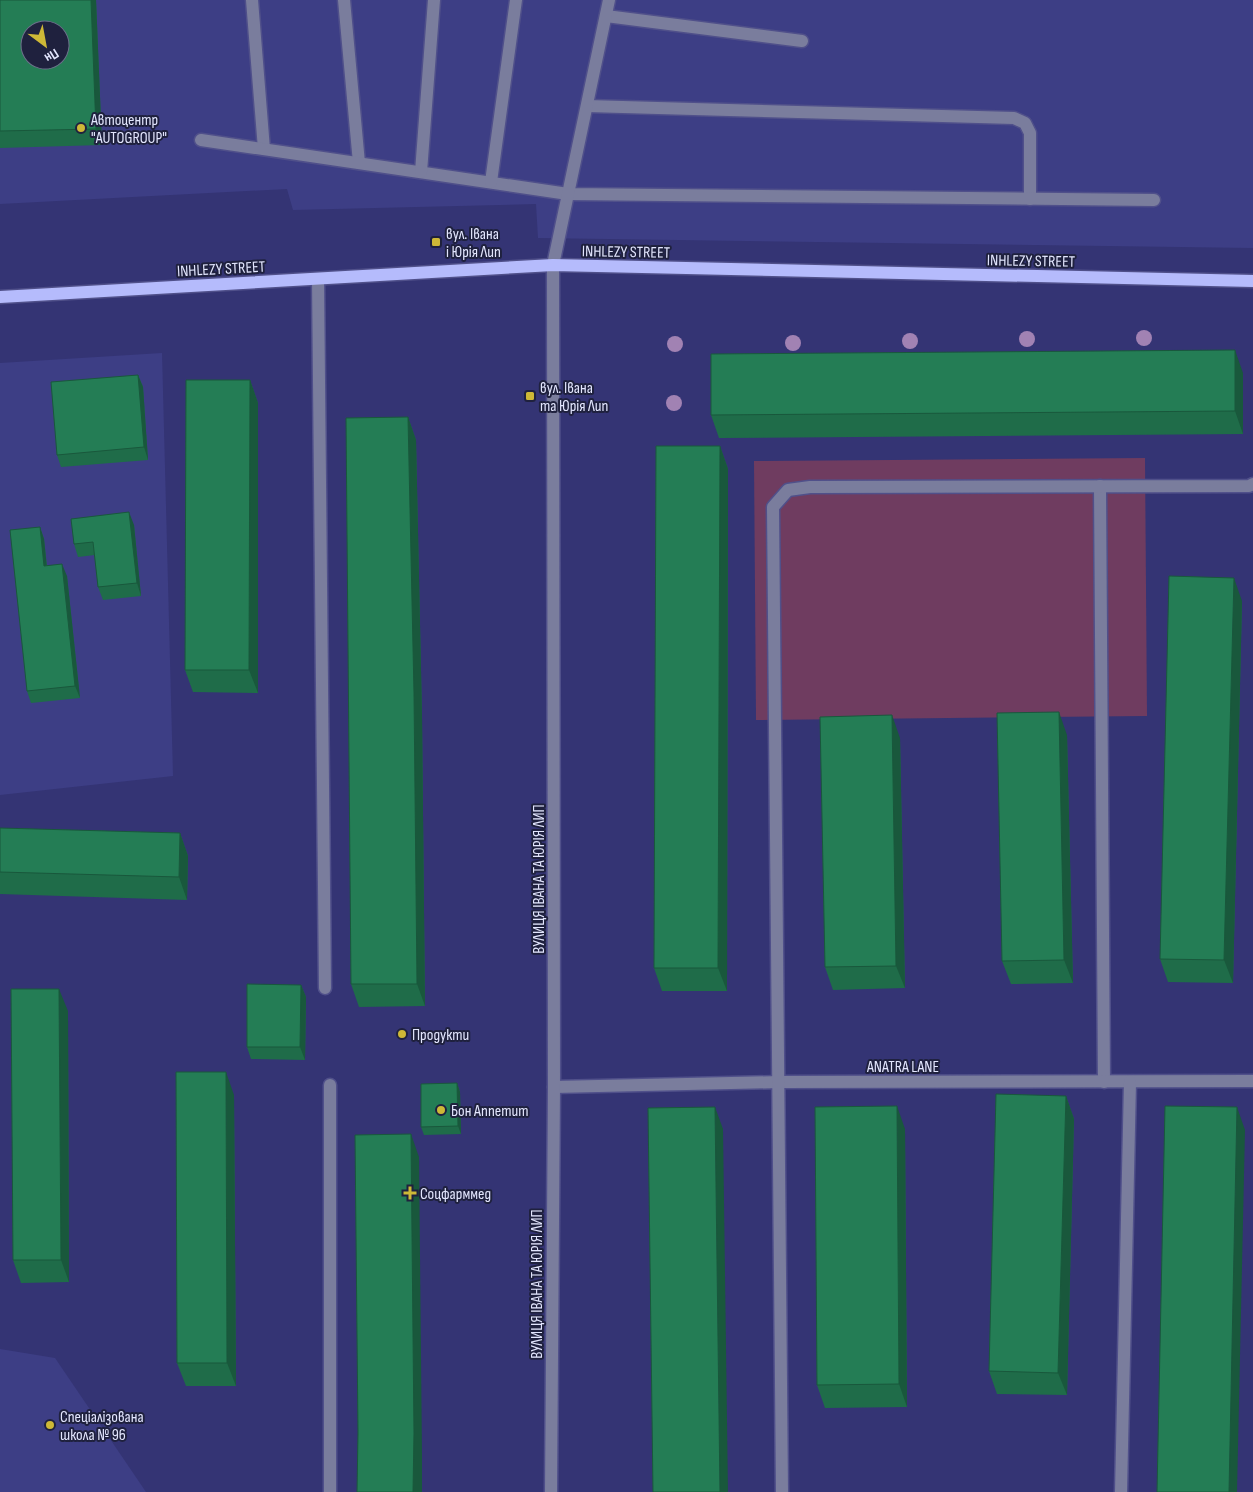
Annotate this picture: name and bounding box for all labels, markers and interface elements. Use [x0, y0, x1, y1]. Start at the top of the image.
north arrow [20, 20, 70, 70]
text: Пн [41, 45, 62, 66]
place label: Автоцентр "AUTOGROUP" [90, 111, 167, 148]
marker: Автоцентр "AUTOGROUP" [75, 122, 87, 134]
place label: вул. Івана і Юрія Лип [446, 225, 501, 262]
marker: вул. Івана і Юрія Лип [430, 236, 442, 248]
street label: INHLEZY STREET [582, 242, 671, 263]
street label: INHLEZY STREET [987, 251, 1076, 272]
street label: INHLEZY STREET [176, 258, 266, 281]
place label: вул. Івана та Юрія Лип [540, 379, 608, 416]
marker: вул. Івана та Юрія Лип [524, 390, 536, 402]
street label: ВУЛИЦЯ ІВАНА ТА ЮРІЯ ЛИП [530, 804, 549, 954]
place label: Продукти [412, 1026, 469, 1045]
marker: Продукти [396, 1028, 408, 1040]
street label: ANATRA LANE [866, 1058, 939, 1077]
place label: Бон Аппетит [451, 1102, 528, 1121]
marker: Бон Аппетит [435, 1104, 447, 1116]
place label: Соцфарммед [420, 1185, 491, 1204]
marker: Соцфарммед [404, 1187, 416, 1199]
street label: ВУЛИЦЯ ІВАНА ТА ЮРІЯ ЛИП [528, 1209, 547, 1359]
place label: Спеціалізована школа № 96 [60, 1408, 144, 1445]
marker: Спеціалізована школа № 96 [44, 1419, 56, 1431]

